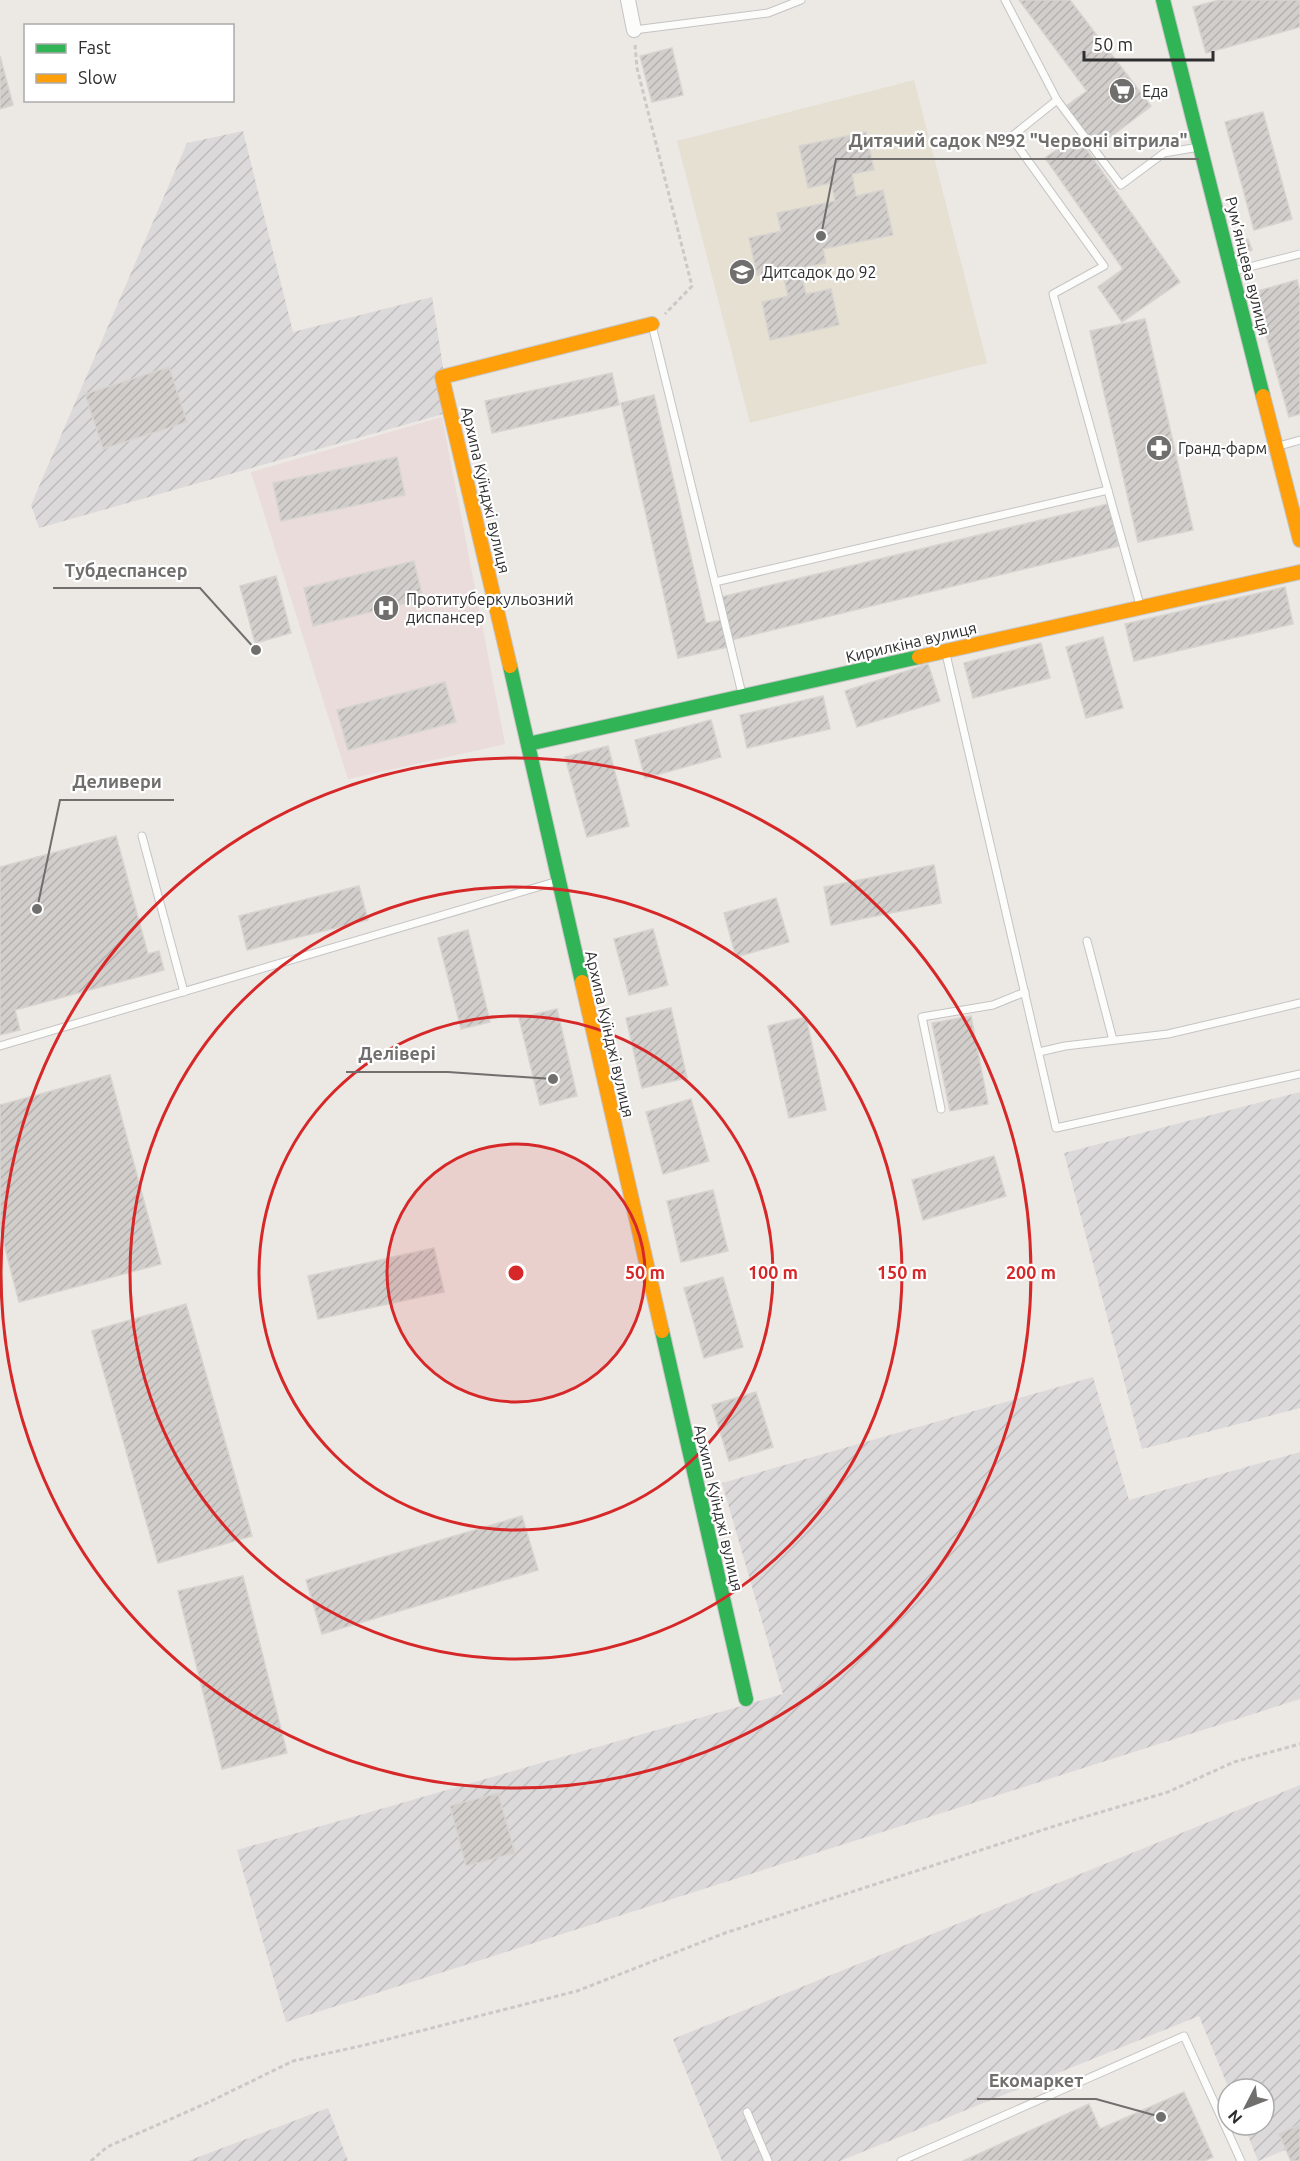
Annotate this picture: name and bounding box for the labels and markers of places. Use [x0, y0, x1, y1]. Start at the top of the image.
supermarket icon: Еда [1107, 76, 1137, 106]
place label: Еда [1142, 82, 1169, 100]
callout: Дитячий садок №92 "Червонi вiтрила" [836, 123, 1199, 159]
school or university icon: Дитсадок до 92 [727, 257, 757, 287]
place label: Дитсадок до 92 [762, 263, 876, 281]
pharmacy icon: Гранд-фарм [1144, 433, 1174, 463]
place label: Гранд-фарм [1178, 439, 1267, 457]
callout: Тубдеспансер [53, 552, 200, 588]
place label: Протитуберкульозний диспансер [406, 590, 574, 626]
hospital icon: Протитуберкульозний диспансер [371, 593, 401, 623]
callout: Деливери [60, 764, 174, 800]
callout: Делівері [346, 1036, 448, 1072]
centre of rings [506, 1263, 526, 1283]
callout: Екомаркет [977, 2063, 1096, 2099]

